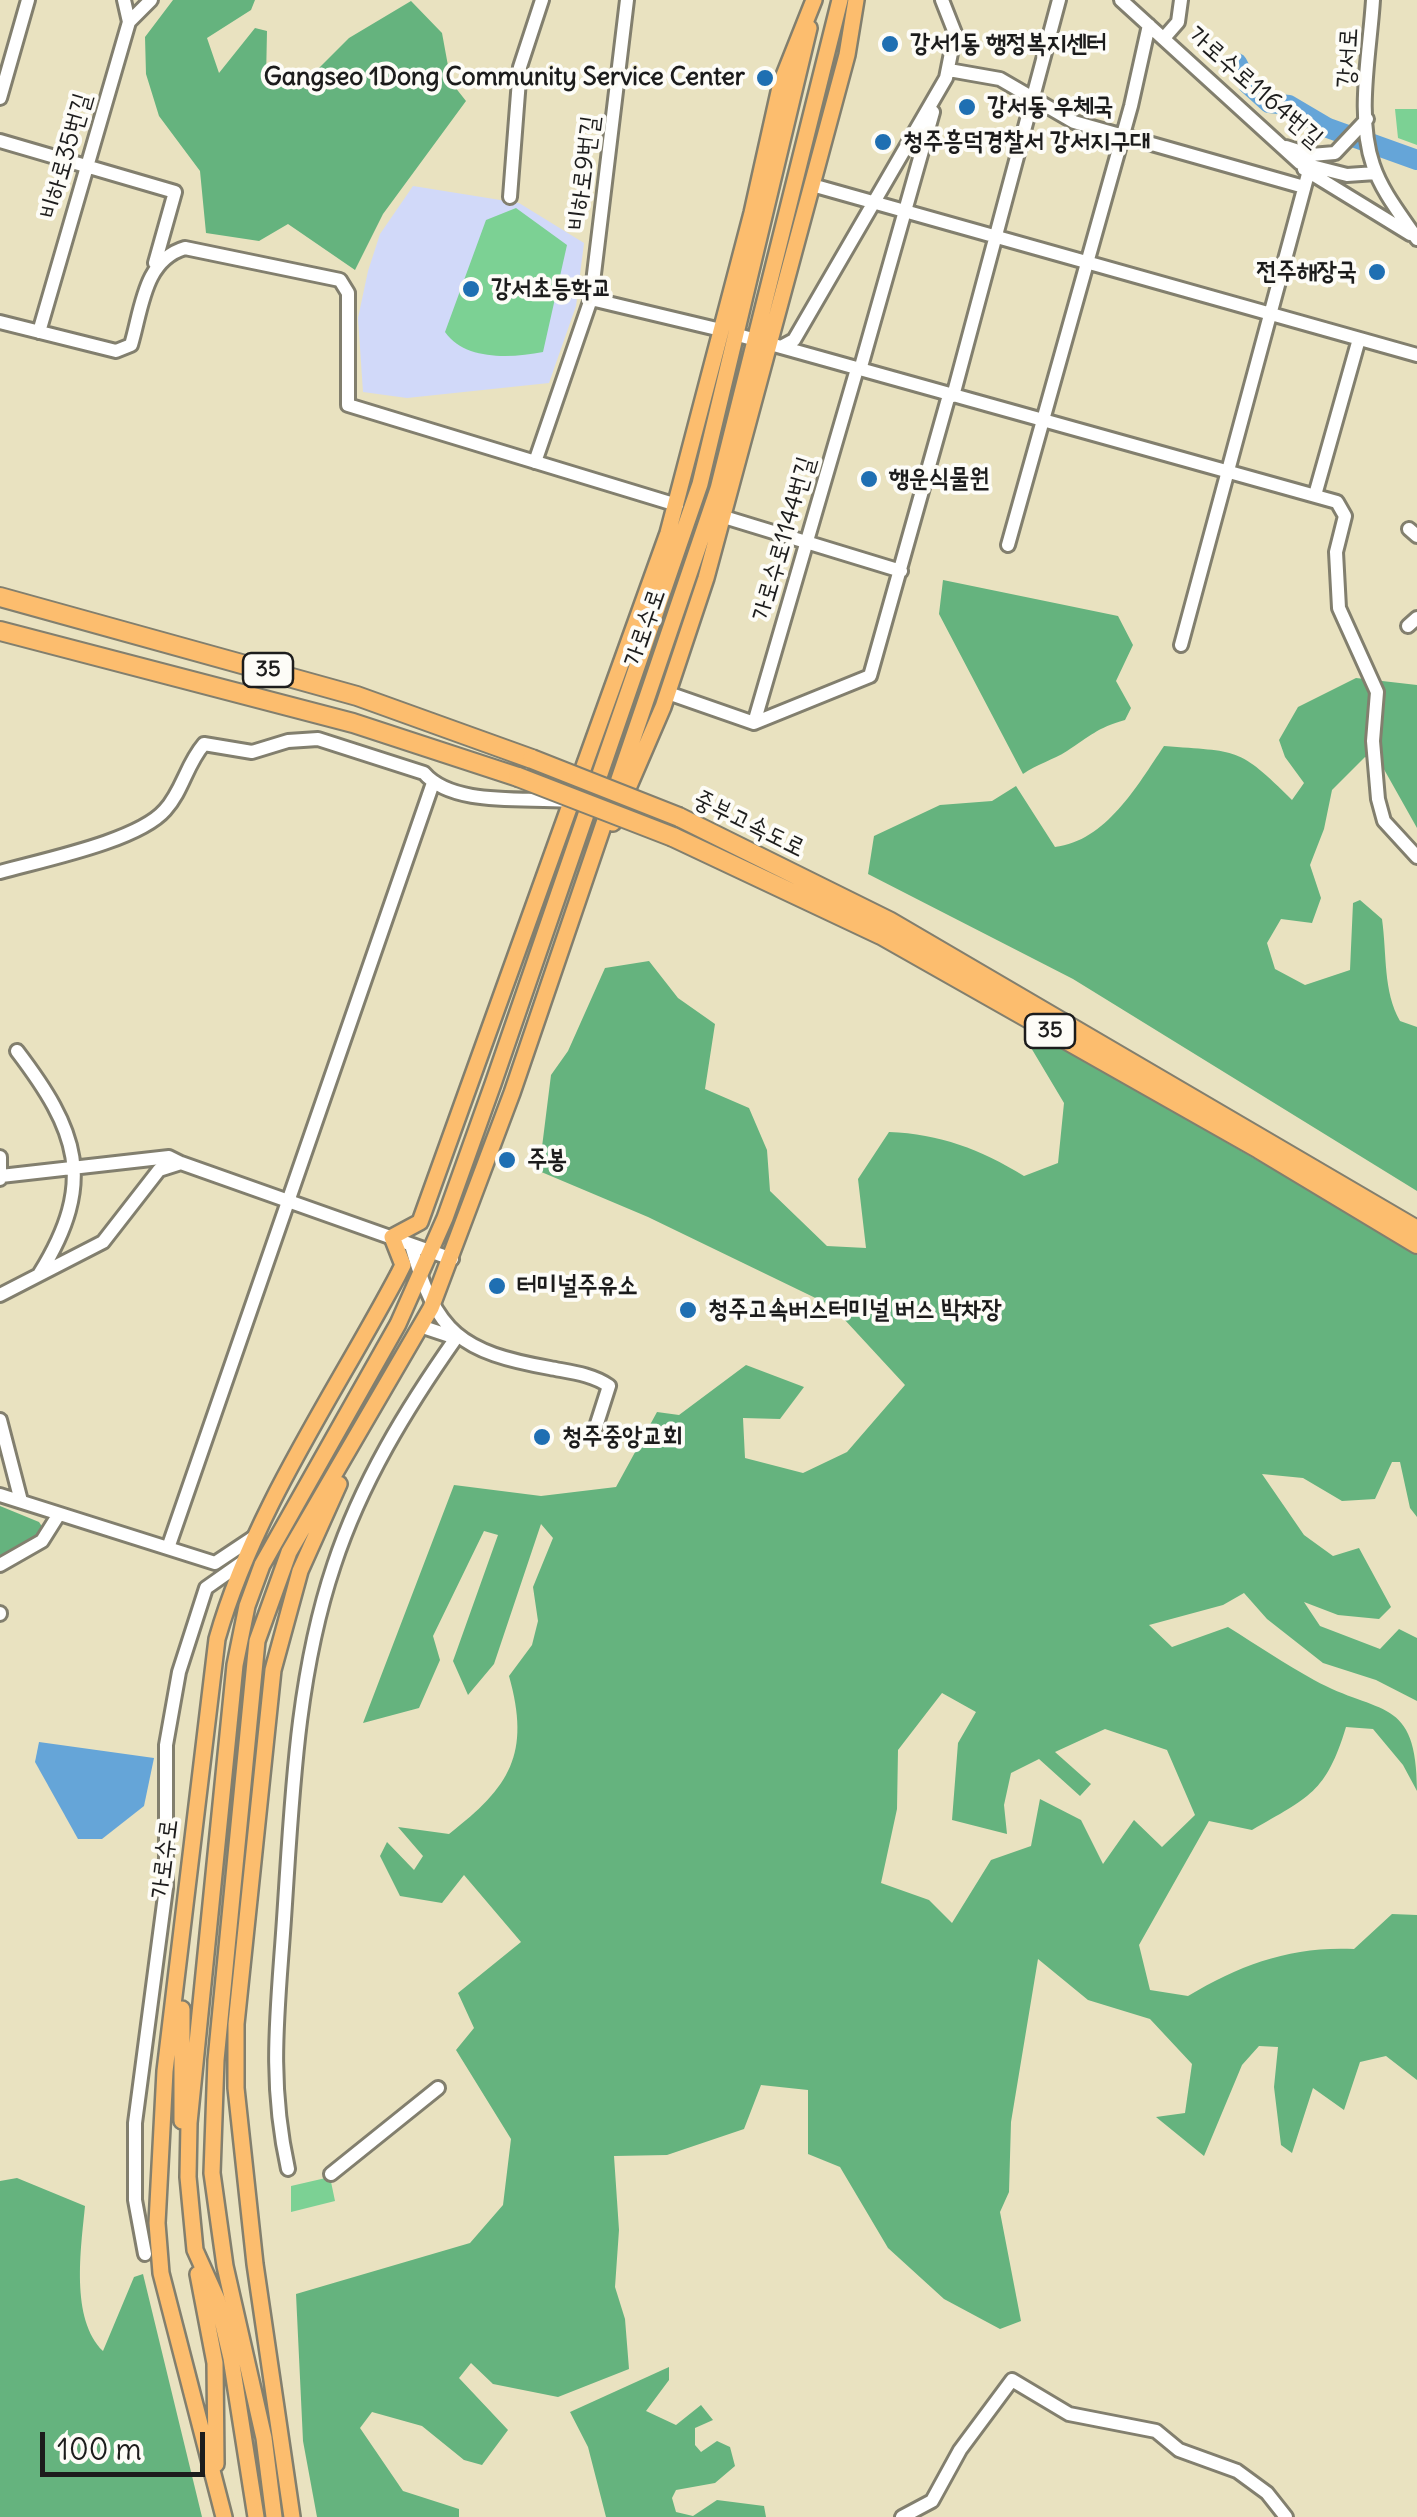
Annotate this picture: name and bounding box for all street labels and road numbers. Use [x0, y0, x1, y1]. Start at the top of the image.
street label: 가로수로1164번길 [1181, 20, 1329, 154]
street label: 강서로 [1331, 27, 1365, 89]
street label: 비하로35번길 [34, 90, 98, 222]
street label: 비하로9번길 [562, 114, 606, 232]
street label: 가로수로1144번길 [746, 453, 822, 625]
street label: 가로수로 [618, 585, 672, 671]
road number: 35 [243, 653, 293, 687]
street label: 중부고속도로 [688, 784, 810, 864]
road number: 35 [1025, 1014, 1075, 1048]
street label: 가로수로 [145, 1817, 185, 1901]

